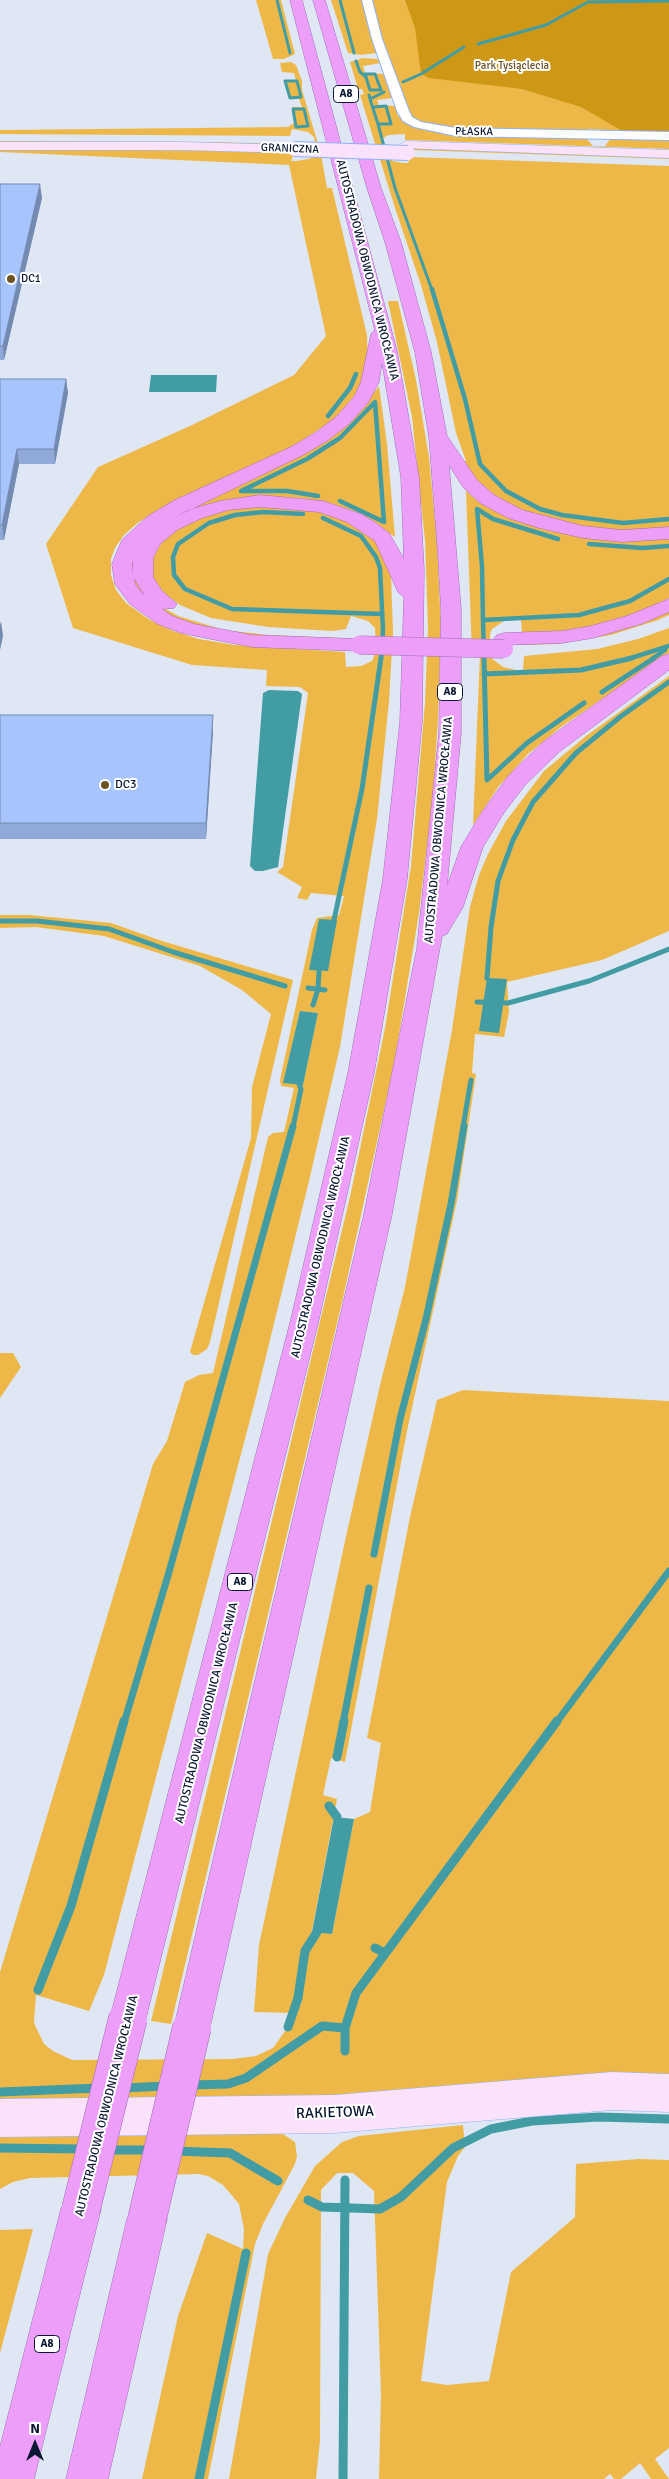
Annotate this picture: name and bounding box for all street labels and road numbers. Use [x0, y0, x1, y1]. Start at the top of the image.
road number: A8 [334, 86, 358, 102]
street label: PŁASKA [455, 125, 493, 139]
street label: GRANICZNA [261, 141, 319, 157]
street label: AUTOSTRADOWA OBWODNICA WROCŁAWIA [333, 158, 401, 382]
road number: A8 [438, 684, 462, 700]
street label: AUTOSTRADOWA OBWODNICA WROCŁAWIA [422, 716, 456, 944]
street label: AUTOSTRADOWA OBWODNICA WROCŁAWIA [288, 1135, 354, 1359]
road number: A8 [228, 1574, 252, 1590]
street label: AUTOSTRADOWA OBWODNICA WROCŁAWIA [173, 1601, 241, 1825]
street label: AUTOSTRADOWA OBWODNICA WROCŁAWIA [73, 1994, 141, 2218]
street label: RAKIETOWA [296, 2103, 374, 2123]
road number: A8 [34, 2336, 60, 2352]

